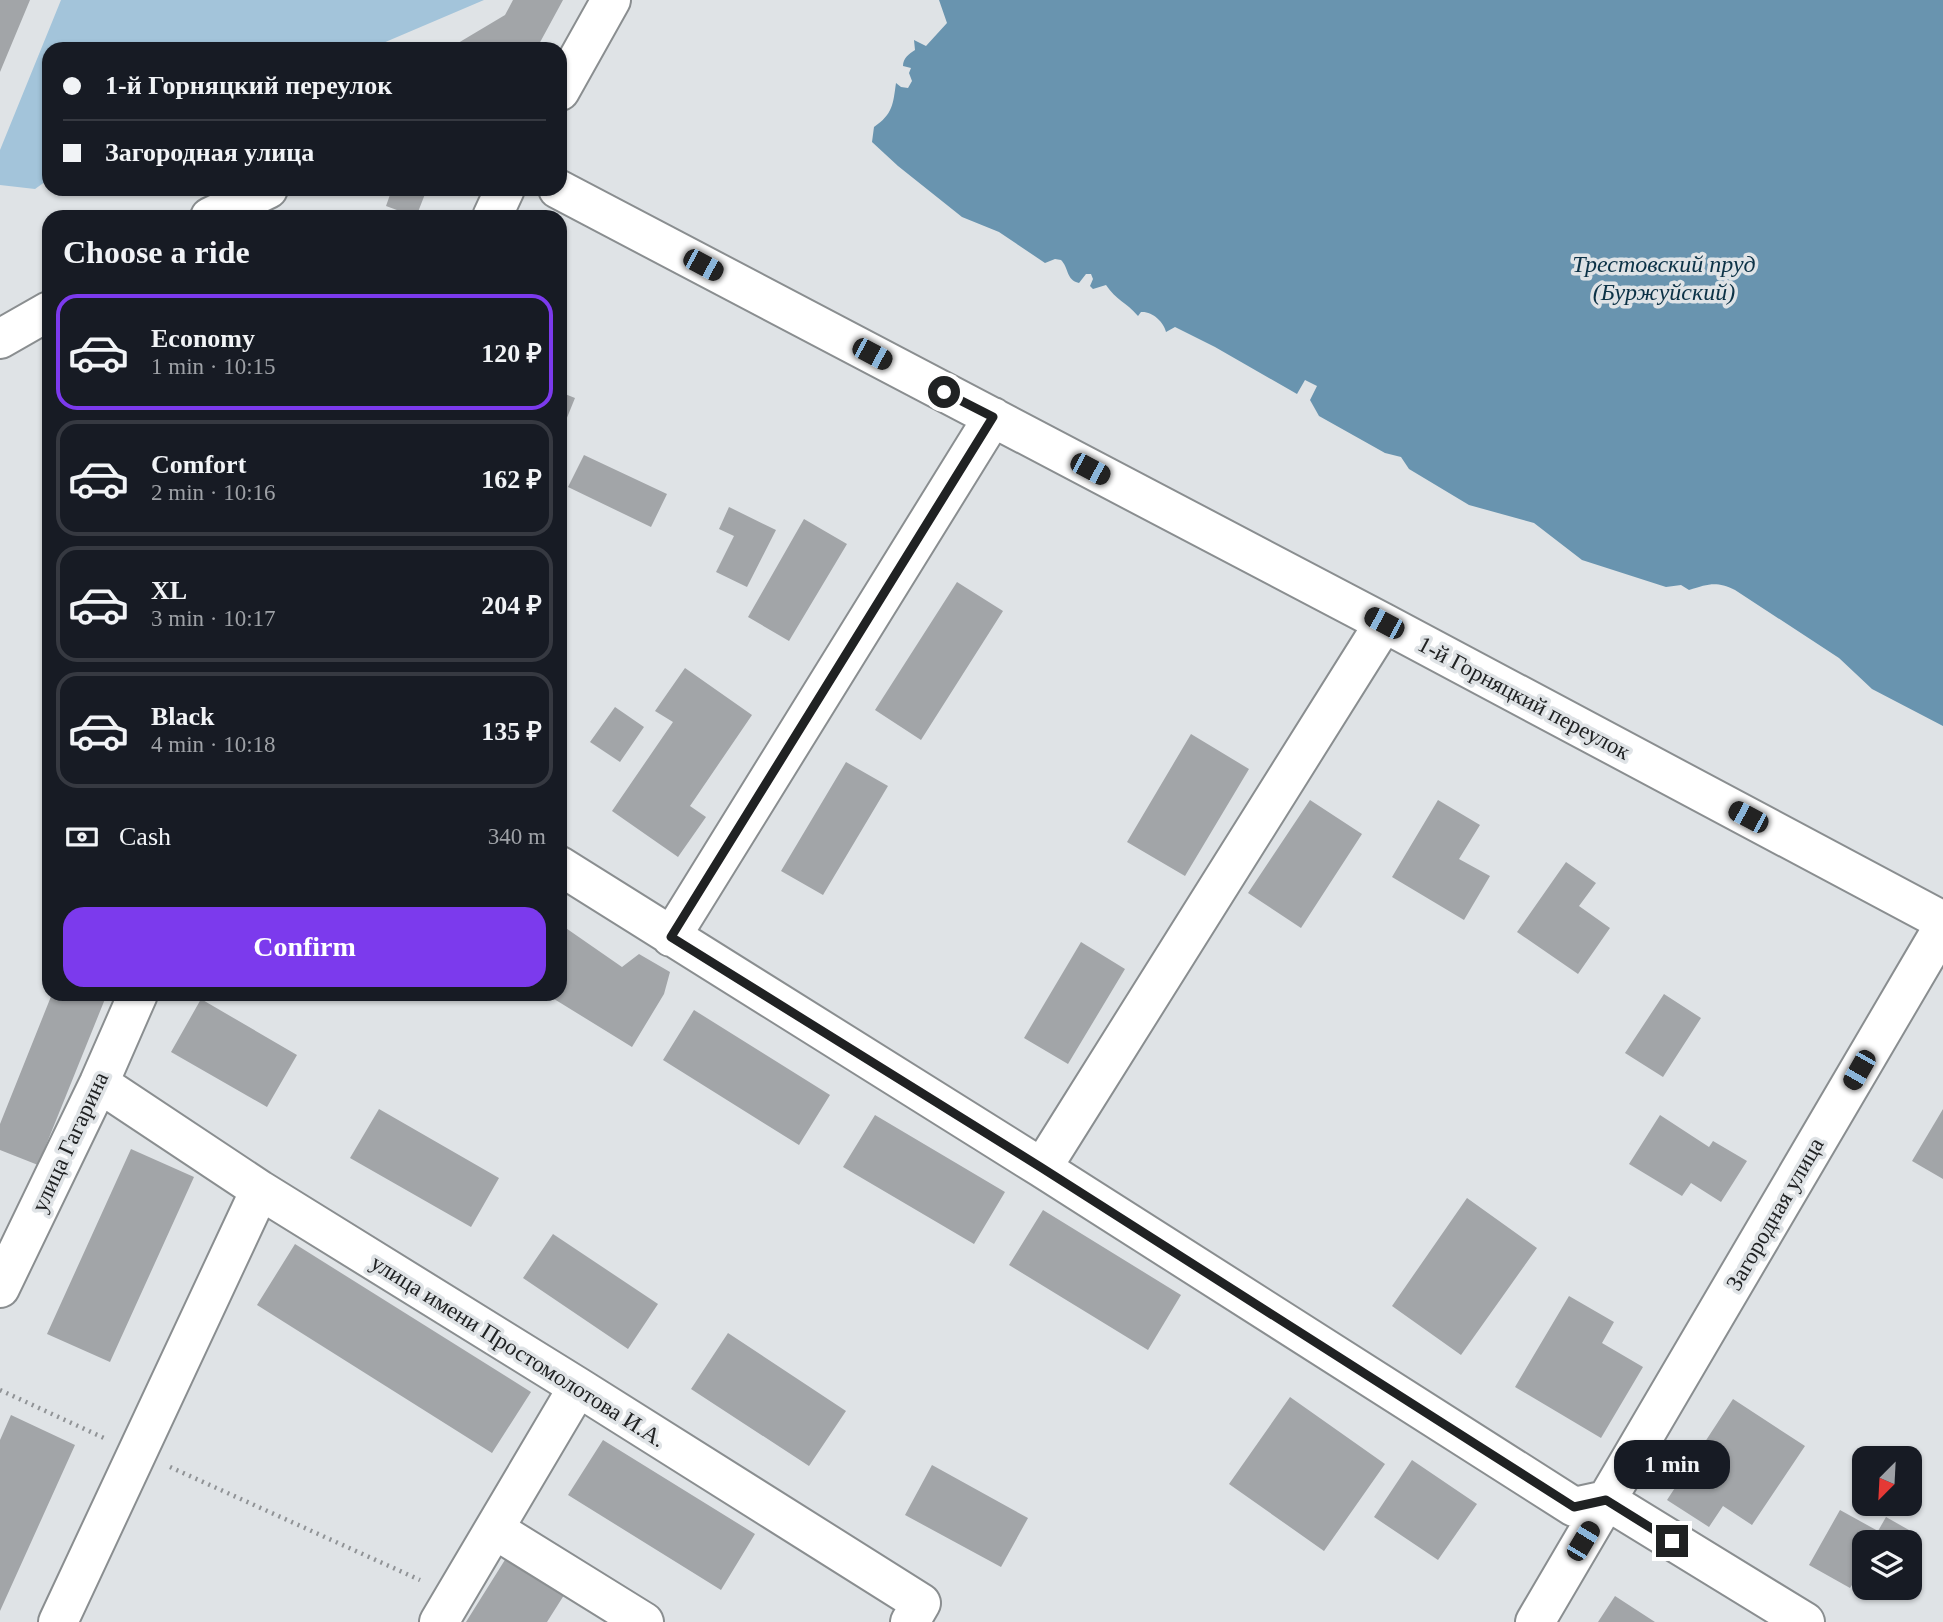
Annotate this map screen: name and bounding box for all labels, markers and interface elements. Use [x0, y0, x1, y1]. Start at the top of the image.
text: 1-й Горняцкий переулок [105, 71, 392, 100]
text: Загородная улица [105, 138, 314, 167]
text: Choose a ride [63, 234, 250, 270]
car [680, 246, 727, 284]
water label: Трестовский пруд (Буржуйский) [1572, 251, 1756, 305]
icon: car [67, 321, 130, 384]
text: Economy [151, 324, 255, 353]
car [849, 335, 896, 373]
text: 120 ₽ [481, 339, 542, 368]
text: 1 min · 10:15 [151, 354, 276, 379]
route start [928, 376, 960, 408]
icon: car [67, 447, 130, 510]
text: Comfort [151, 450, 246, 479]
car [1067, 450, 1114, 488]
text: 162 ₽ [481, 465, 542, 494]
text: 2 min · 10:16 [151, 480, 276, 505]
icon: car [67, 573, 130, 636]
text: XL [151, 576, 187, 605]
text: 204 ₽ [481, 591, 542, 620]
car [1361, 604, 1408, 642]
text: 3 min · 10:17 [151, 606, 276, 631]
street label: 1-й Горняцкий переулок [1414, 631, 1635, 765]
icon: car [67, 699, 130, 762]
text: Black [151, 702, 215, 731]
text: 135 ₽ [481, 717, 542, 746]
text: 4 min · 10:18 [151, 732, 276, 757]
car [1725, 798, 1772, 836]
icon: cash [63, 818, 101, 856]
text: Cash [119, 822, 171, 851]
text: 340 m [488, 824, 546, 849]
button: Confirm [63, 907, 546, 987]
car [1840, 1047, 1879, 1093]
street label: улица Гагарина [27, 1068, 113, 1216]
street label: Загородная улица [1721, 1133, 1829, 1295]
street label: улица имени Простомолотова И.А. [366, 1250, 670, 1452]
callout: 1 min [1614, 1440, 1730, 1488]
north arrow [1852, 1446, 1922, 1516]
map controls [1852, 1446, 1922, 1600]
text: 1 min [1644, 1452, 1700, 1477]
car [1564, 1518, 1603, 1564]
route end [1656, 1525, 1688, 1557]
button: layers [1852, 1530, 1922, 1600]

